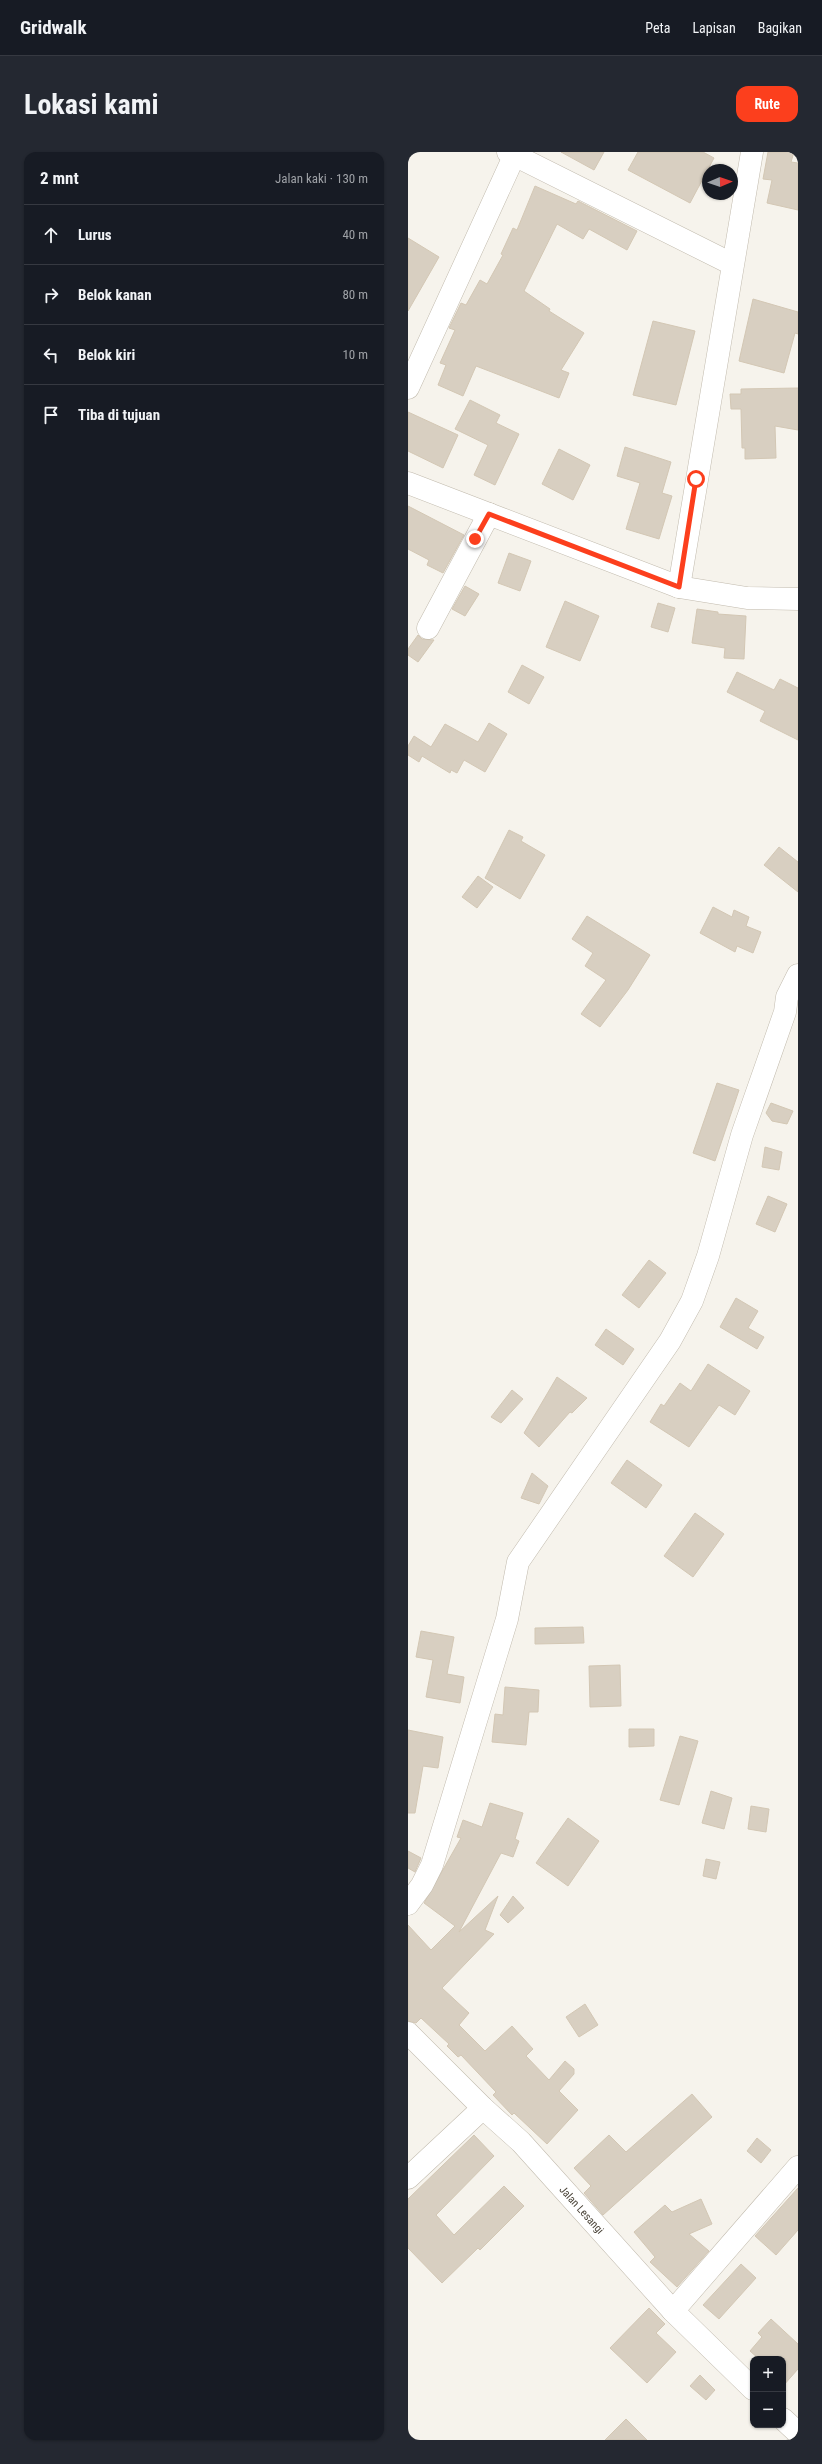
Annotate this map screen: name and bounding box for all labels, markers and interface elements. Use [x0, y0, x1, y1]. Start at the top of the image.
text: Gridwalk [20, 16, 86, 39]
text: Peta [645, 20, 670, 36]
text: Lapisan [692, 20, 736, 36]
text: Bagikan [758, 20, 802, 36]
button: Rute [736, 86, 798, 122]
text: Lokasi kami [24, 88, 159, 121]
north arrow [702, 164, 738, 200]
text: 2 mnt [40, 168, 79, 188]
text: Jalan kaki · 130 m [275, 171, 368, 186]
icon: ahead [40, 224, 62, 246]
text: Lurus [78, 226, 112, 244]
text: 40 m [342, 227, 368, 242]
icon: right [40, 284, 62, 306]
text: Belok kanan [78, 286, 152, 304]
text: 80 m [342, 287, 368, 302]
icon: left [40, 344, 62, 366]
text: Belok kiri [78, 346, 135, 364]
text: 10 m [342, 347, 368, 362]
icon: arrive [40, 404, 62, 426]
text: Tiba di tujuan [78, 406, 160, 424]
route start [687, 470, 705, 488]
route end [466, 530, 484, 548]
street label: Jalan Lesangi [557, 2183, 607, 2236]
map controls [750, 2356, 786, 2428]
button: + [750, 2356, 786, 2392]
button: − [750, 2392, 786, 2428]

